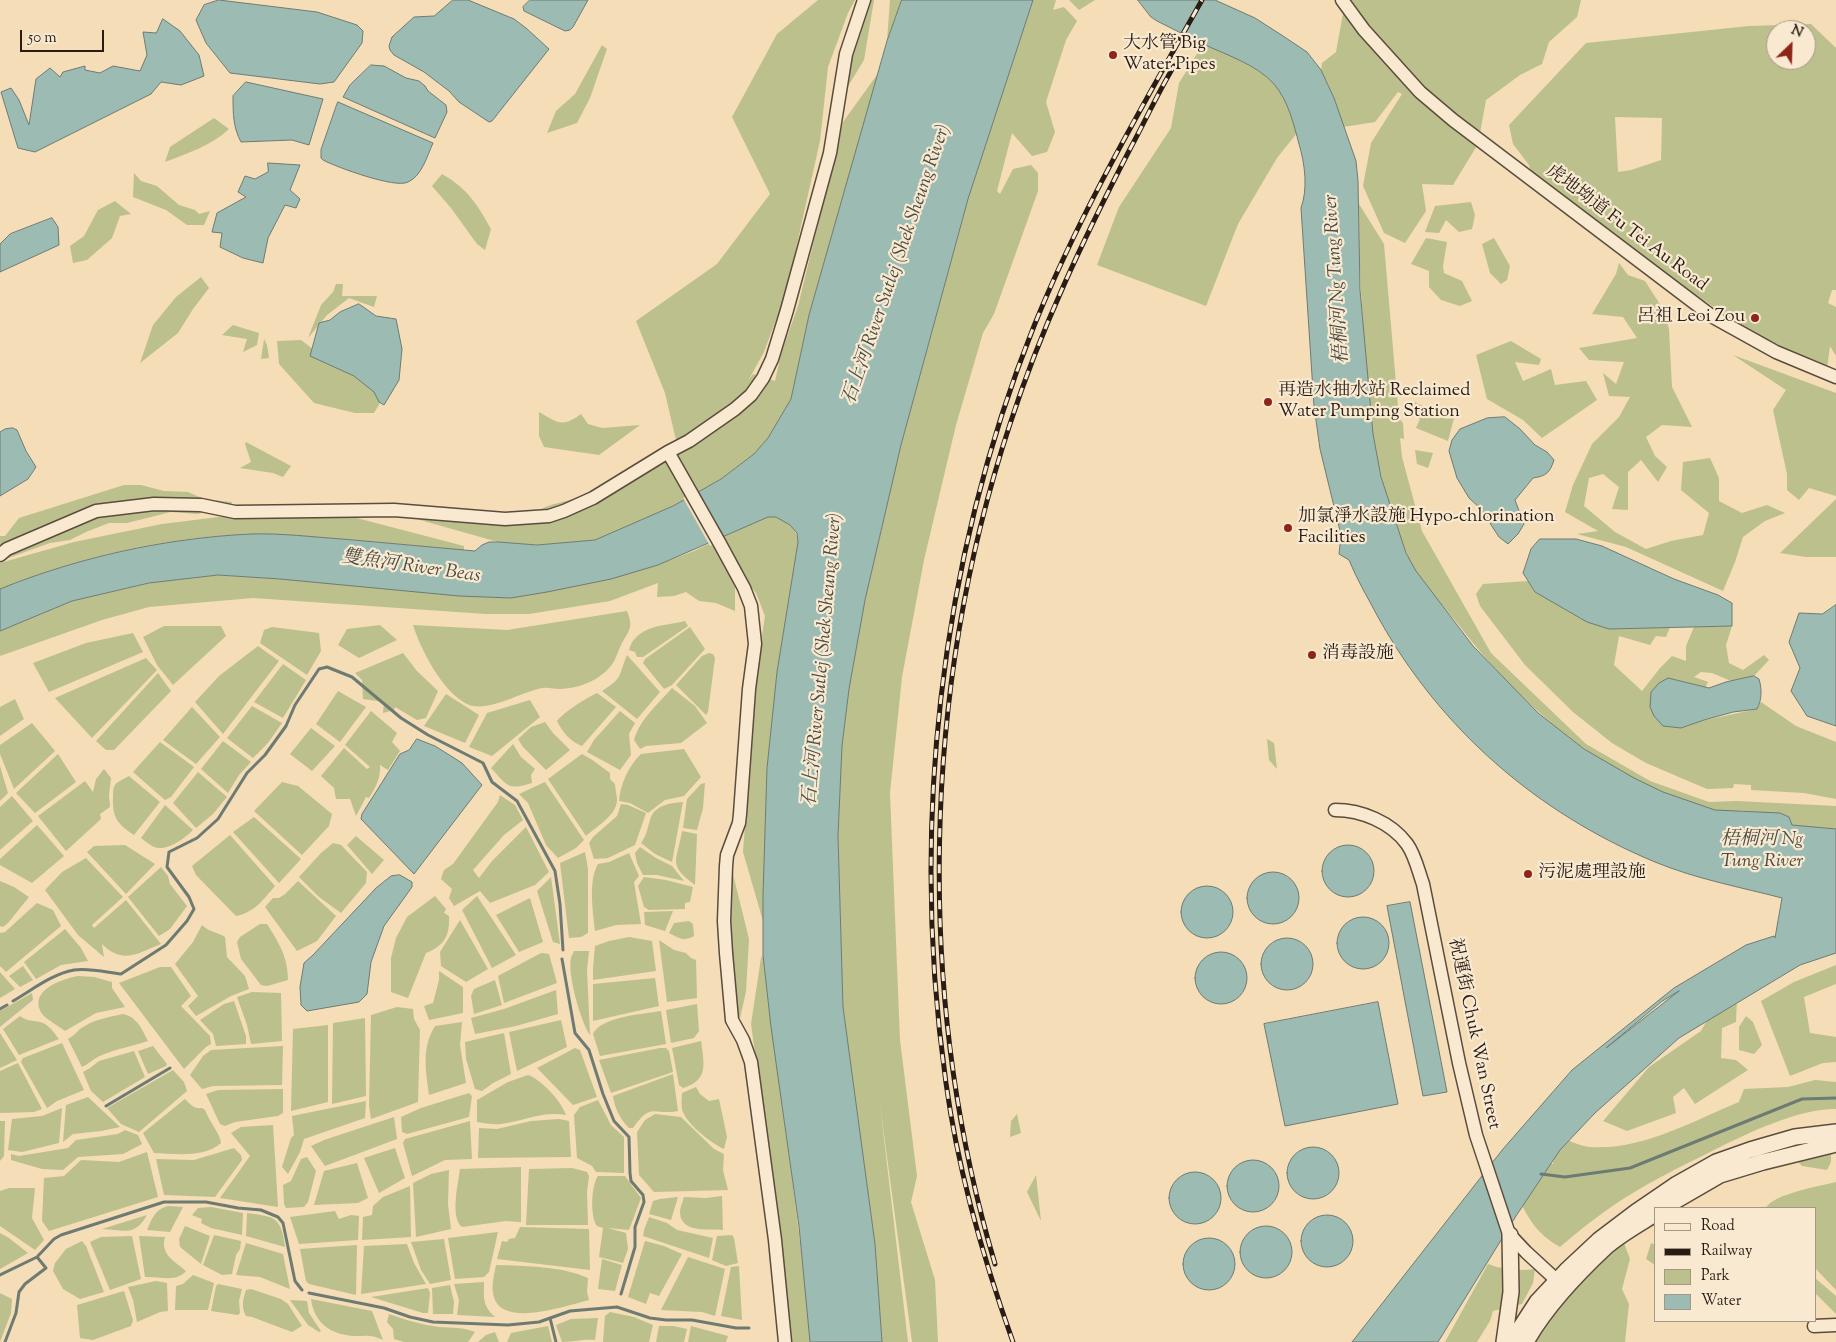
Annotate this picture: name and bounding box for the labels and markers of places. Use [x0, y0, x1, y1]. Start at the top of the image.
place label: 大水管 Big Water Pipes [1123, 34, 1216, 76]
marker: 大水管 Big Water Pipes [1107, 49, 1119, 61]
place label: 呂祖 Leoi Zou [1637, 307, 1745, 329]
marker: 呂祖 Leoi Zou [1749, 312, 1761, 324]
place label: 再造水抽水站 Reclaimed Water Pumping Station [1278, 381, 1470, 424]
marker: 再造水抽水站 Reclaimed Water Pumping Station [1262, 396, 1274, 408]
place label: 加氯淨水設施 Hypo-chlorination Facilities [1298, 507, 1555, 550]
marker: 加氯淨水設施 Hypo-chlorination Facilities [1282, 522, 1294, 534]
place label: 消毒設施 [1322, 644, 1394, 666]
marker: 消毒設施 [1306, 649, 1318, 661]
place label: 污泥處理設施 [1538, 863, 1646, 885]
marker: 污泥處理設施 [1522, 868, 1534, 880]

